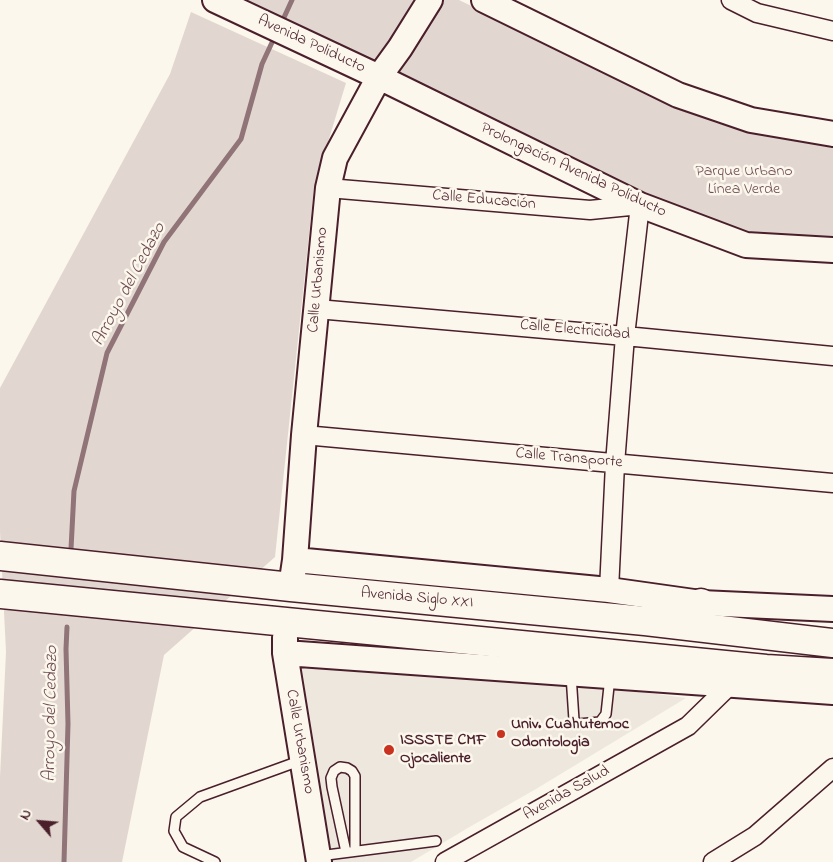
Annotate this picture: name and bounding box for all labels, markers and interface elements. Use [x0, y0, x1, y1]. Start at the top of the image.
street label: Avenida Poliducto [254, 12, 368, 78]
street label: Prolongación Avenida Poliducto [477, 119, 669, 223]
park label: Parque Urbano Línea Verde [695, 162, 793, 200]
street label: Calle Educación [432, 187, 536, 215]
water label: Arroyo del Cedazo [88, 220, 172, 350]
street label: Calle Urbanismo [305, 226, 333, 334]
street label: Calle Electricidad [519, 317, 631, 345]
street label: Calle Transporte [515, 445, 623, 473]
street label: Avenida Siglo XXI [360, 585, 474, 613]
water label: Arroyo del Cedazo [40, 646, 64, 782]
street label: Calle Urbanismo [280, 688, 318, 796]
place label: Univ. Cuahutemoc Odontologia [511, 715, 629, 753]
marker: Univ. Cuahutemoc Odontologia [495, 728, 507, 740]
place label: ISSSTE CMF Ojocaliente [400, 731, 486, 769]
marker: ISSSTE CMF Ojocaliente [382, 743, 396, 757]
street label: Avenida Salud [520, 762, 614, 826]
north arrow [15, 797, 65, 847]
text: N [15, 806, 38, 824]

